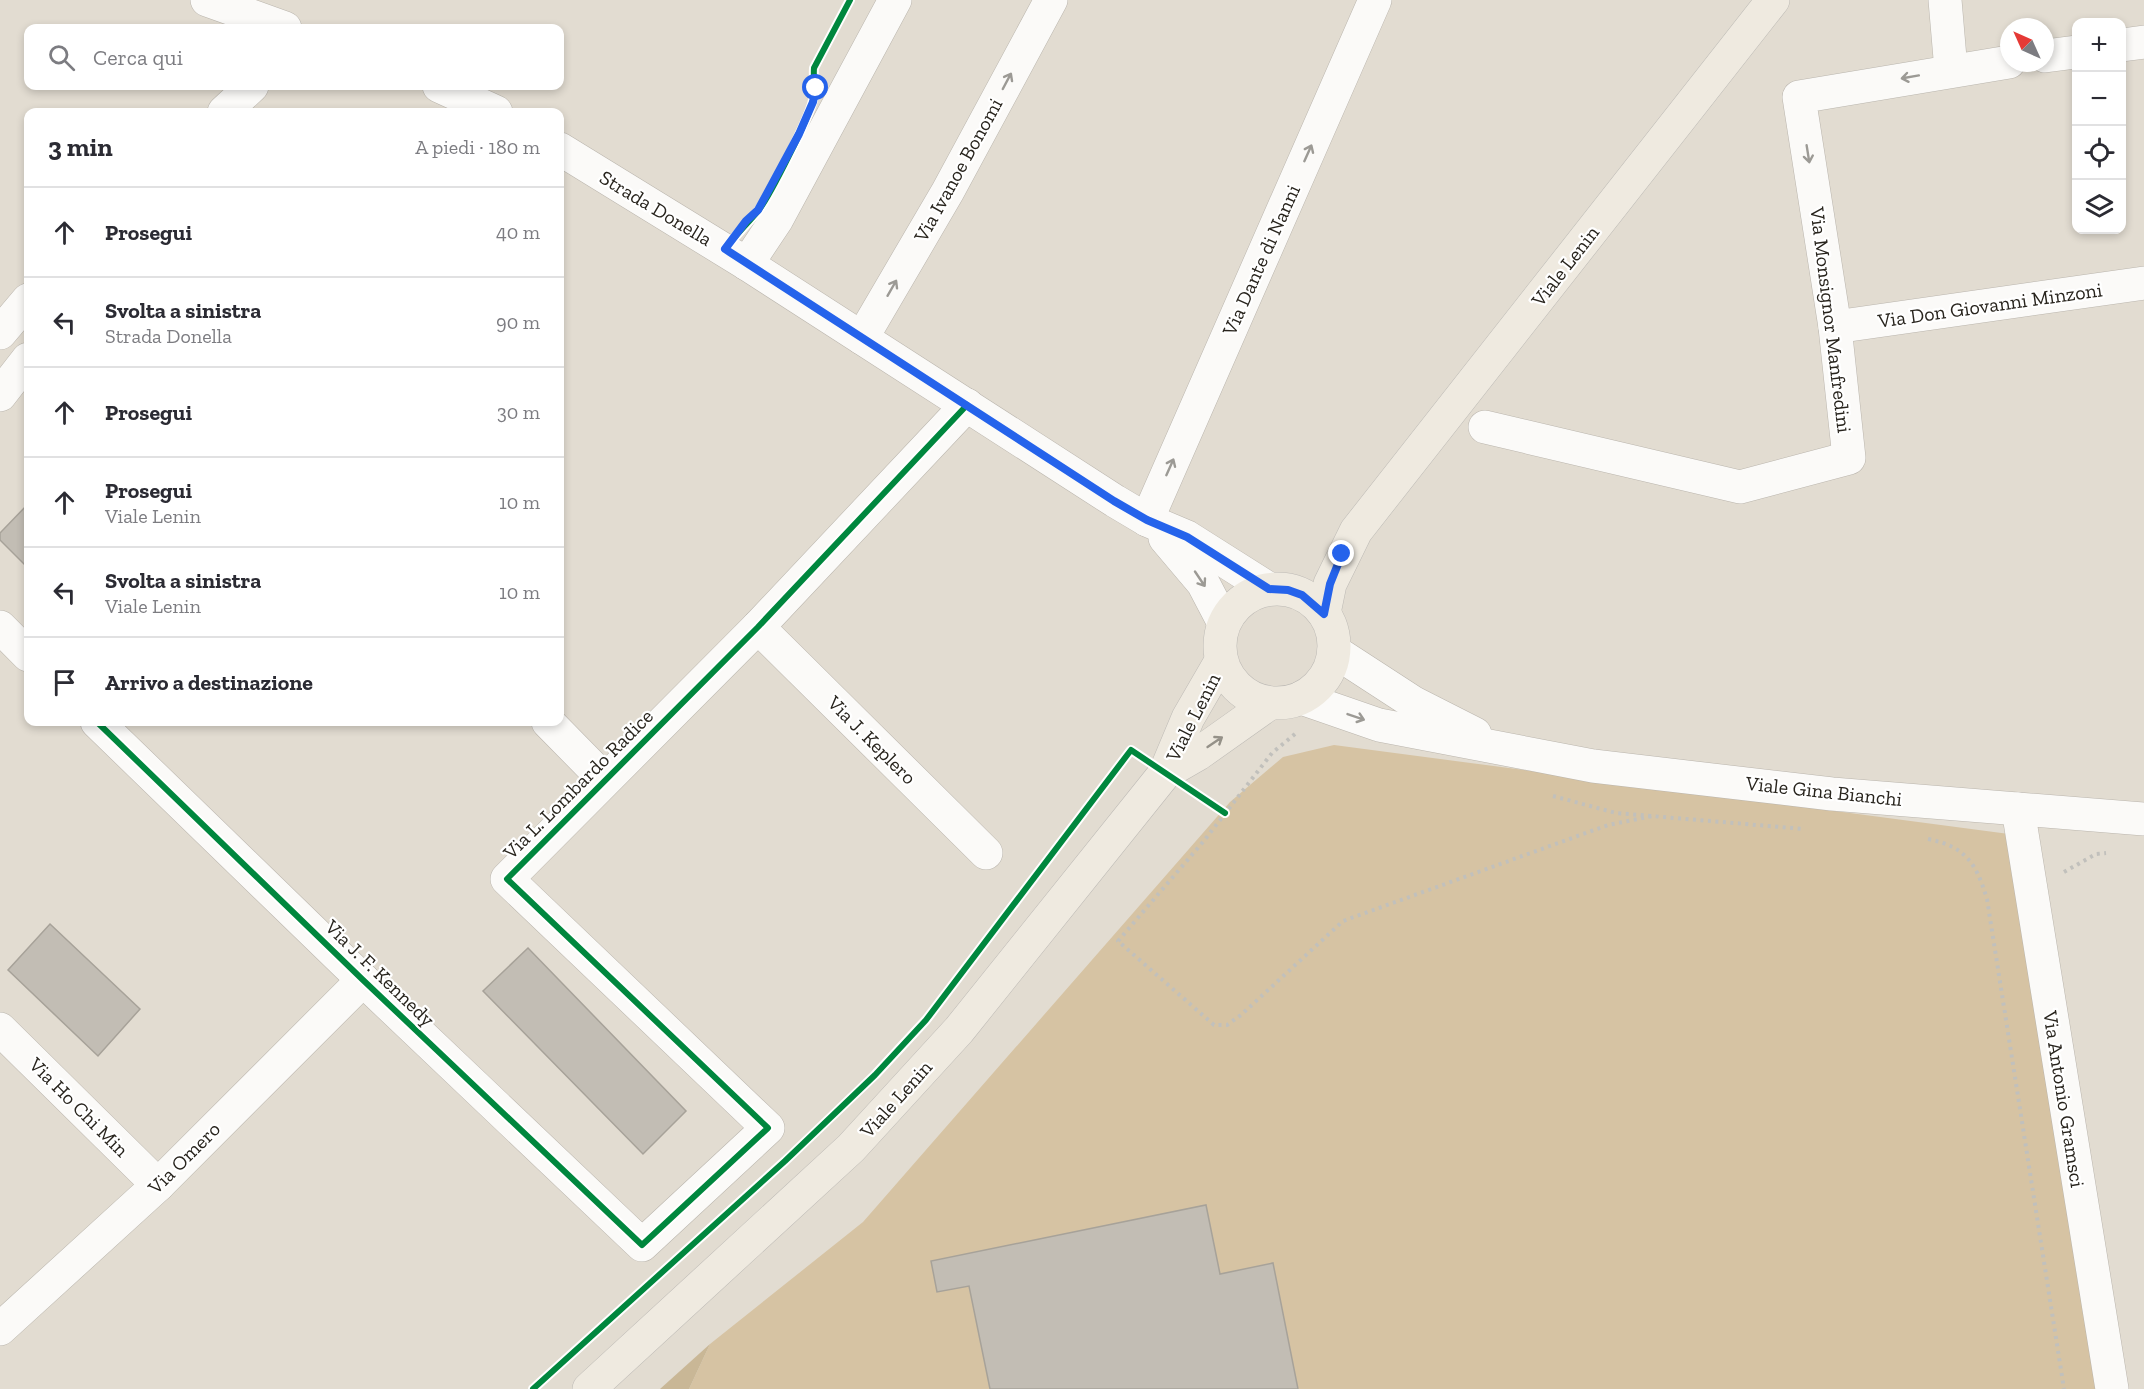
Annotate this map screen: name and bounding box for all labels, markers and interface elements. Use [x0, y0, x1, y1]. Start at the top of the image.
north arrow [2000, 18, 2054, 72]
map controls [2072, 18, 2126, 234]
button: + [2072, 18, 2126, 72]
search box [24, 24, 564, 90]
icon: search [45, 41, 78, 74]
text: Cerca qui [93, 44, 183, 71]
one-way arrow [1900, 72, 1920, 83]
button: − [2072, 72, 2126, 126]
one-way arrow [1001, 73, 1013, 90]
route start [802, 74, 828, 100]
street label: Via Ivanoe Bonomi [908, 94, 1008, 247]
button: locate [2072, 126, 2126, 180]
text: 3 min [48, 131, 113, 163]
text: A piedi · 180 m [415, 135, 540, 159]
one-way arrow [1803, 144, 1814, 164]
one-way arrow [1302, 145, 1314, 163]
street label: Strada Donella [595, 165, 717, 251]
button: layers [2072, 180, 2126, 234]
street label: Via Dante di Nanni [1217, 181, 1305, 340]
street label: Via Monsignor Manfredini [1805, 205, 1857, 435]
icon: ahead [48, 216, 81, 249]
text: Prosegui [105, 219, 192, 246]
text: 40 m [496, 220, 540, 244]
street label: Viale Lenin [1525, 220, 1604, 312]
street label: Via Don Giovanni Minzoni [1875, 277, 2104, 333]
one-way arrow [886, 280, 898, 297]
text: Svolta a sinistra [105, 297, 261, 324]
icon: left [48, 306, 81, 339]
text: 90 m [496, 310, 540, 334]
text: Strada Donella [105, 324, 232, 348]
icon: ahead [48, 396, 81, 429]
text: Prosegui [105, 399, 192, 426]
text: 30 m [497, 400, 540, 424]
one-way arrow [1165, 458, 1176, 476]
text: Prosegui [105, 477, 192, 504]
icon: ahead [48, 486, 81, 519]
text: 10 m [499, 490, 540, 514]
text: Viale Lenin [105, 504, 201, 528]
route end [1328, 540, 1354, 566]
text: Svolta a sinistra [105, 567, 261, 594]
one-way arrow [1194, 571, 1206, 587]
icon: left [48, 576, 81, 609]
text: 10 m [499, 580, 540, 604]
text: Viale Lenin [105, 594, 201, 618]
icon: arrive [48, 666, 81, 699]
street label: Viale Lenin [1160, 668, 1226, 766]
text: Arrivo a destinazione [105, 669, 313, 696]
street label: Via J. Keplero [822, 690, 921, 789]
street label: Via L. Lombardo Radice [497, 704, 658, 865]
one-way arrow [1346, 713, 1365, 724]
one-way arrow [1207, 736, 1223, 748]
street label: Viale Gina Bianchi [1744, 771, 1904, 811]
street label: Via J. F. Kennedy [319, 914, 440, 1032]
street label: Via Antonio Gramsci [2038, 1008, 2090, 1189]
street label: Via Ho Chi Min [24, 1052, 134, 1162]
street label: Viale Lenin [854, 1055, 937, 1143]
street label: Via Omero [142, 1117, 225, 1200]

